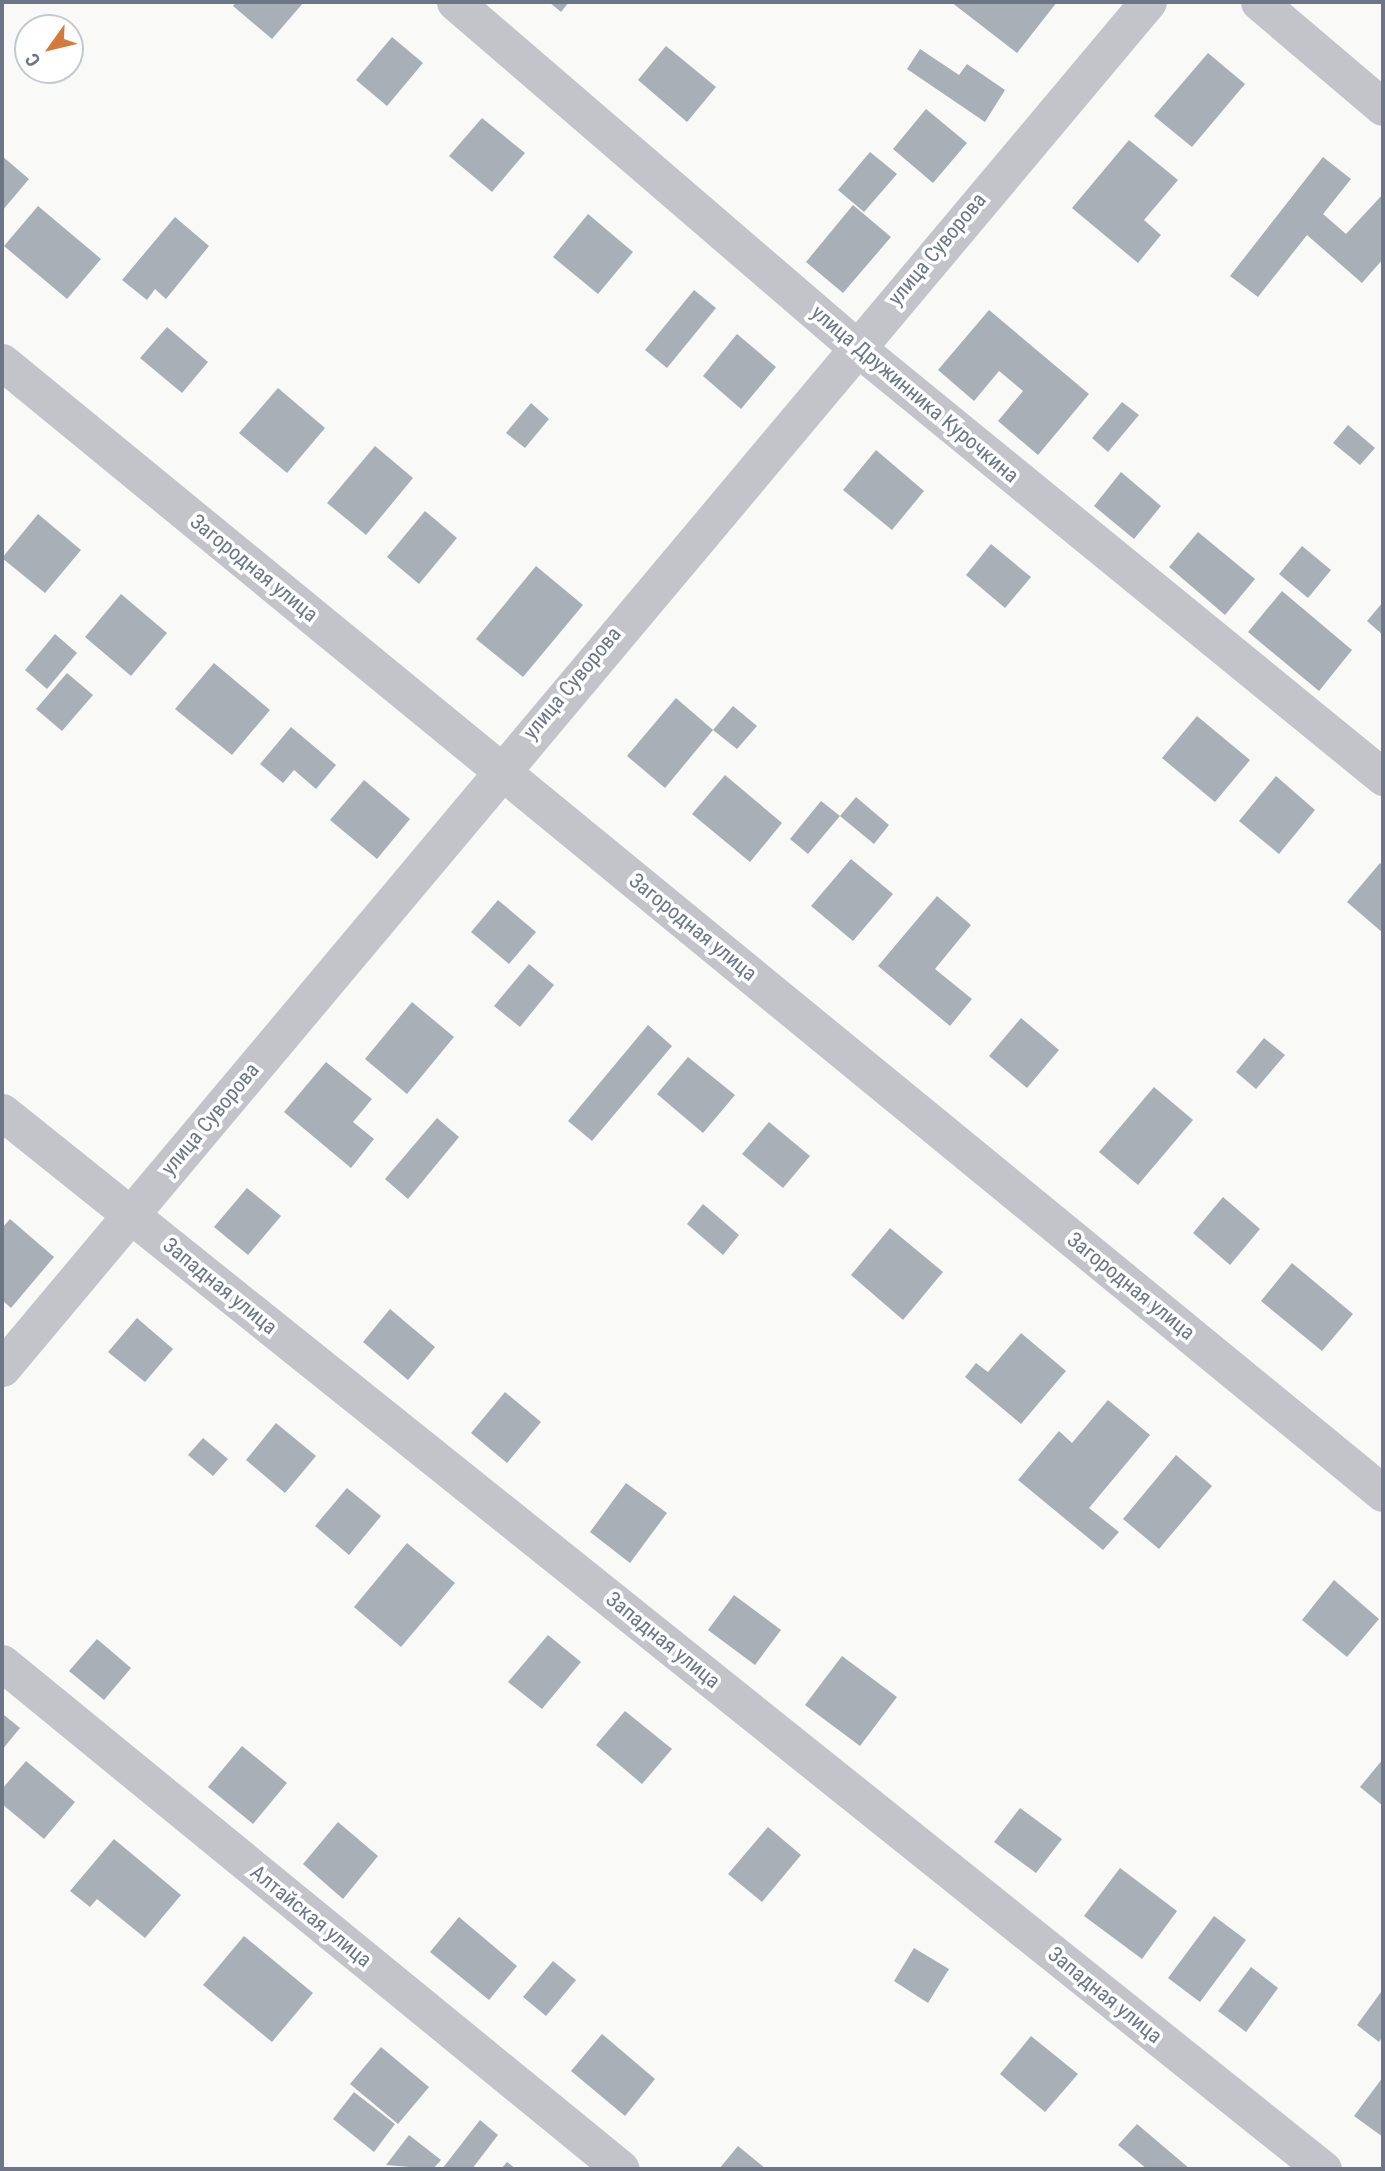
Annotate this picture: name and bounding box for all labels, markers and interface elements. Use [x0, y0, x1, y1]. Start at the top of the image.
north arrow [14, 14, 84, 84]
text: С [20, 49, 45, 71]
street label: улица Суворова [883, 188, 991, 310]
street label: улица Дружинника Курочкина [806, 300, 1024, 488]
street label: Загородная улица [185, 509, 323, 627]
street label: улица Суворова [518, 622, 626, 744]
street label: Загородная улица [624, 868, 762, 986]
street label: улица Суворова [156, 1058, 264, 1180]
street label: Загородная улица [1062, 1227, 1200, 1345]
street label: Западная улица [158, 1232, 282, 1340]
street label: Западная улица [601, 1586, 725, 1694]
street label: Алтайская улица [246, 1860, 376, 1972]
street label: Западная улица [1043, 1941, 1167, 2049]

